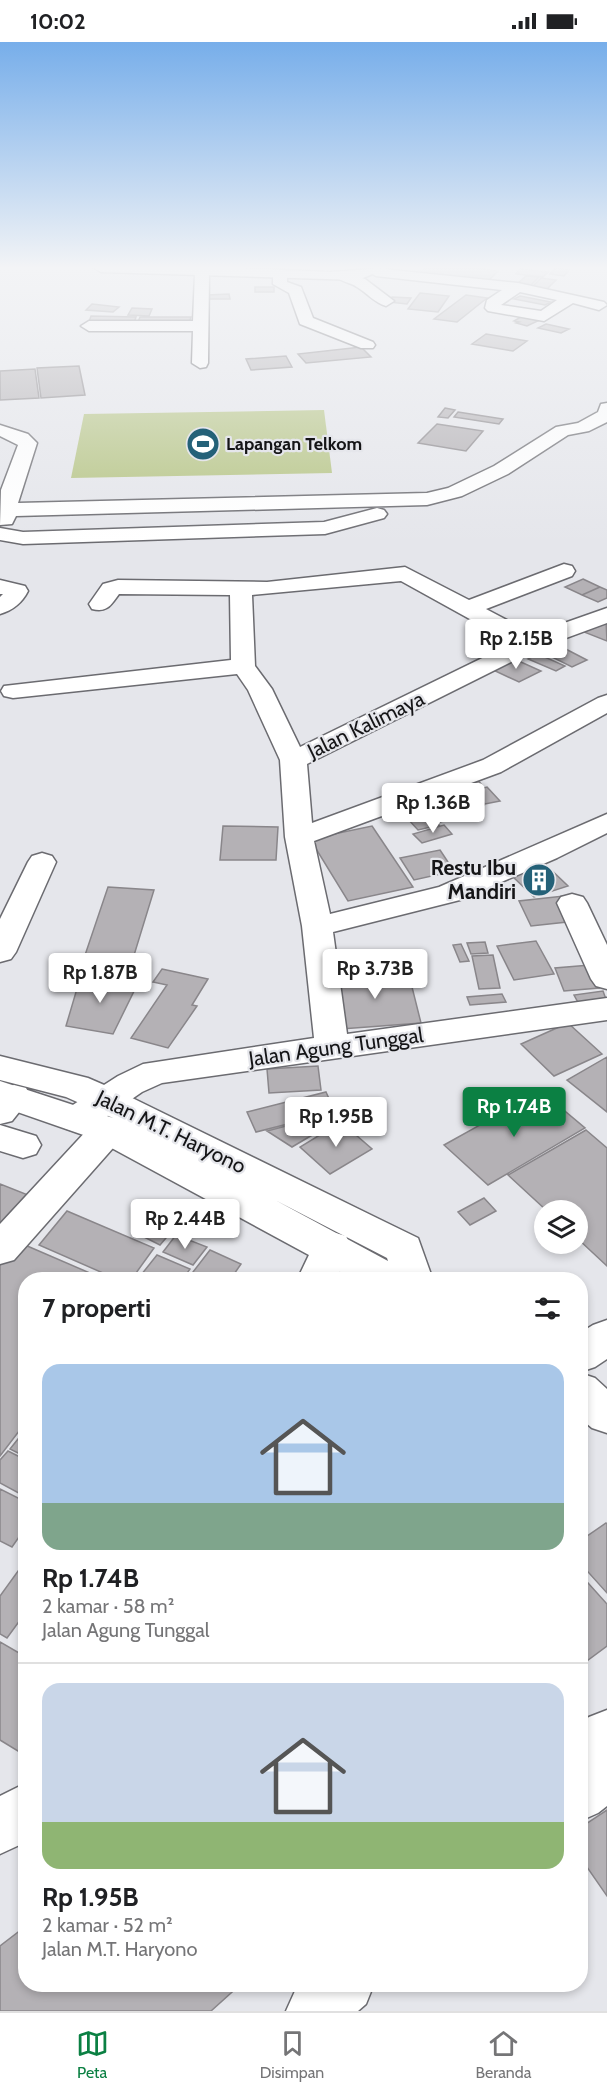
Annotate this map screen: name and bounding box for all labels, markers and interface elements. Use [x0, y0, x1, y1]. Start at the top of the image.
text: 10:02 [30, 8, 86, 35]
sports icon: Lapangan Telkom [185, 426, 221, 462]
place label: Lapangan Telkom [226, 433, 362, 455]
pin: Rp 2.15B [454, 619, 578, 670]
text: Rp 2.15B [479, 626, 553, 650]
street label: Jalan Kalimaya [302, 686, 428, 764]
pin: Rp 1.36B [371, 783, 495, 834]
text: Rp 1.36B [396, 790, 470, 814]
place label: Restu Ibu Mandiri [431, 855, 516, 904]
building icon: Restu Ibu Mandiri [521, 862, 557, 898]
pin: Rp 3.73B [313, 949, 437, 1000]
pin: Rp 1.87B [38, 953, 162, 1004]
text: Rp 3.73B [336, 956, 414, 980]
text: Rp 1.87B [63, 960, 137, 984]
street label: Jalan Agung Tunggal [246, 1022, 425, 1071]
street label: Jalan M.T. Haryono [91, 1084, 250, 1179]
pin: Rp 1.74B [452, 1087, 576, 1138]
text: Rp 1.74B [477, 1094, 551, 1118]
pin: Rp 1.95B [274, 1097, 398, 1148]
text: Rp 1.95B [299, 1104, 373, 1128]
pin: Rp 2.44B [123, 1199, 247, 1250]
map controls [534, 1200, 588, 1254]
button: layers [534, 1200, 588, 1254]
text: Rp 2.44B [145, 1206, 225, 1230]
text: 7 properti [42, 1292, 151, 1324]
icon: filters [531, 1292, 564, 1325]
icon: home [249, 1403, 357, 1511]
text: Rp 1.74B [42, 1562, 139, 1594]
text: 2 kamar · 58 m² [42, 1594, 174, 1618]
text: Jalan Agung Tunggal [42, 1618, 210, 1642]
icon: home [249, 1722, 357, 1830]
text: Rp 1.95B [42, 1881, 139, 1913]
text: 2 kamar · 52 m² [42, 1913, 173, 1937]
text: Jalan M.T. Haryono [42, 1937, 197, 1961]
tab: Peta [76, 2027, 109, 2082]
tab: Disimpan [260, 2027, 324, 2082]
tab: Beranda [476, 2027, 531, 2082]

